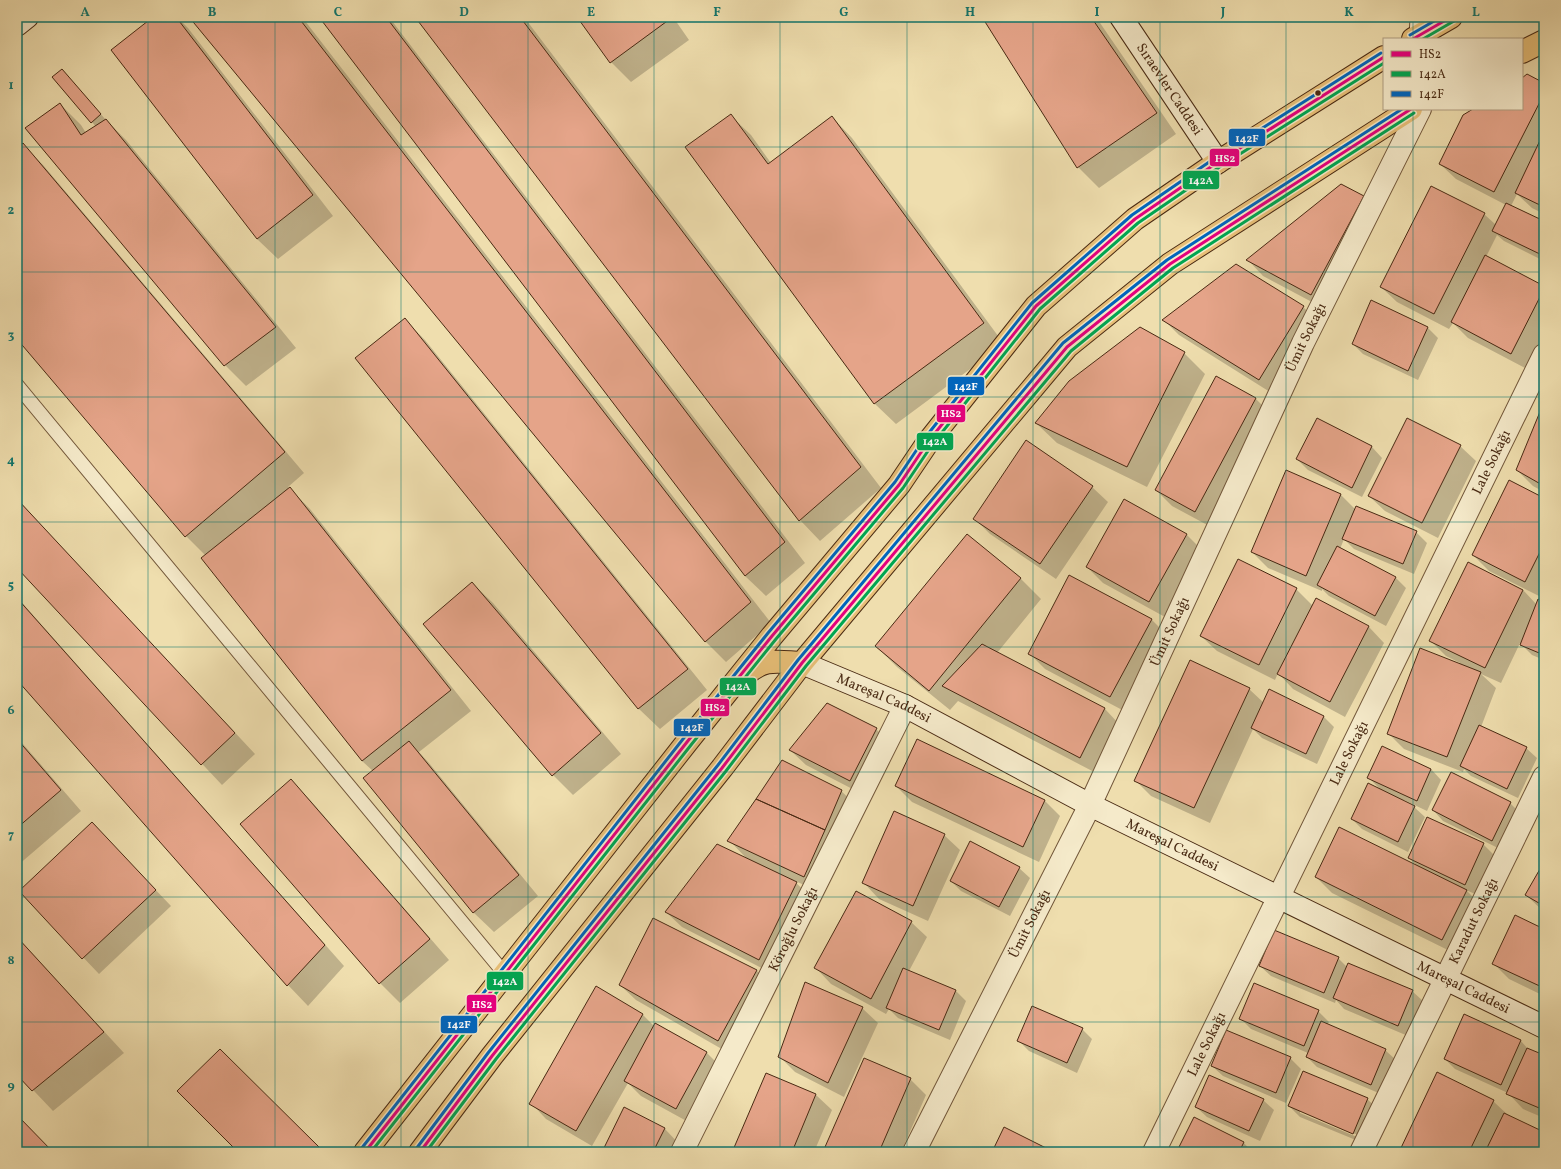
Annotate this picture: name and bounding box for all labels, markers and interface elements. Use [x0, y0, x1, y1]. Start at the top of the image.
text: A [80, 4, 90, 22]
text: B [208, 4, 217, 22]
text: C [334, 4, 342, 22]
text: D [459, 4, 469, 22]
text: E [587, 4, 595, 22]
text: F [713, 4, 721, 22]
text: G [839, 4, 849, 22]
text: H [965, 4, 975, 22]
text: I [1095, 4, 1100, 22]
text: J [1220, 4, 1226, 22]
text: K [1344, 4, 1354, 22]
text: L [1472, 4, 1480, 22]
legend [1383, 38, 1523, 110]
street label: Sıraevler Caddesi [1132, 40, 1207, 139]
text: HS2 [1419, 47, 1441, 63]
text: 142A [1419, 67, 1446, 83]
text: 1 [8, 77, 14, 95]
text: 142F [1419, 87, 1444, 103]
unlabelled marker [1313, 88, 1323, 98]
line badge: 142F [1228, 128, 1266, 147]
text: 142F [1235, 132, 1259, 147]
line badge: HS2 [1209, 148, 1240, 167]
text: HS2 [1215, 152, 1235, 167]
line badge: 142A [1182, 170, 1220, 190]
text: 142A [1189, 174, 1213, 189]
text: 2 [8, 202, 15, 220]
street label: Ümit Sokağı [1281, 300, 1331, 375]
text: 3 [8, 327, 15, 345]
line badge: 142F [947, 376, 985, 396]
text: 142F [954, 380, 978, 395]
line badge: HS2 [936, 404, 966, 423]
text: HS2 [941, 407, 961, 422]
street label: Lale Sokağı [1468, 427, 1515, 498]
line badge: 142A [916, 432, 954, 451]
text: 142A [923, 435, 947, 450]
text: 4 [7, 452, 15, 470]
text: 5 [8, 577, 14, 595]
street label: Ümit Sokağı [1146, 594, 1194, 670]
street label: Mareşal Caddesi [834, 669, 934, 728]
line badge: 142A [719, 677, 757, 696]
text: 142A [726, 680, 750, 695]
line badge: HS2 [700, 698, 730, 717]
text: HS2 [705, 701, 725, 716]
text: 6 [7, 702, 15, 720]
line badge: 142F [673, 718, 711, 737]
street label: Lale Sokağı [1325, 718, 1373, 789]
text: 142F [680, 721, 704, 736]
street label: Mareşal Caddesi [1123, 814, 1222, 876]
text: 7 [8, 827, 14, 845]
street label: Karadut Sokağı [1445, 875, 1503, 967]
street label: Köroğlu Sokağı [764, 884, 823, 975]
street label: Ümit Sokağı [1004, 886, 1055, 961]
text: 8 [7, 952, 15, 970]
street label: Mareşal Caddesi [1414, 957, 1513, 1018]
line badge: 142A [486, 971, 524, 991]
text: 142A [493, 975, 517, 990]
line badge: HS2 [466, 994, 497, 1013]
text: HS2 [472, 998, 492, 1013]
street label: Lale Sokağı [1183, 1009, 1231, 1080]
line badge: 142F [440, 1015, 478, 1034]
text: 142F [447, 1018, 471, 1033]
text: 9 [7, 1077, 15, 1095]

